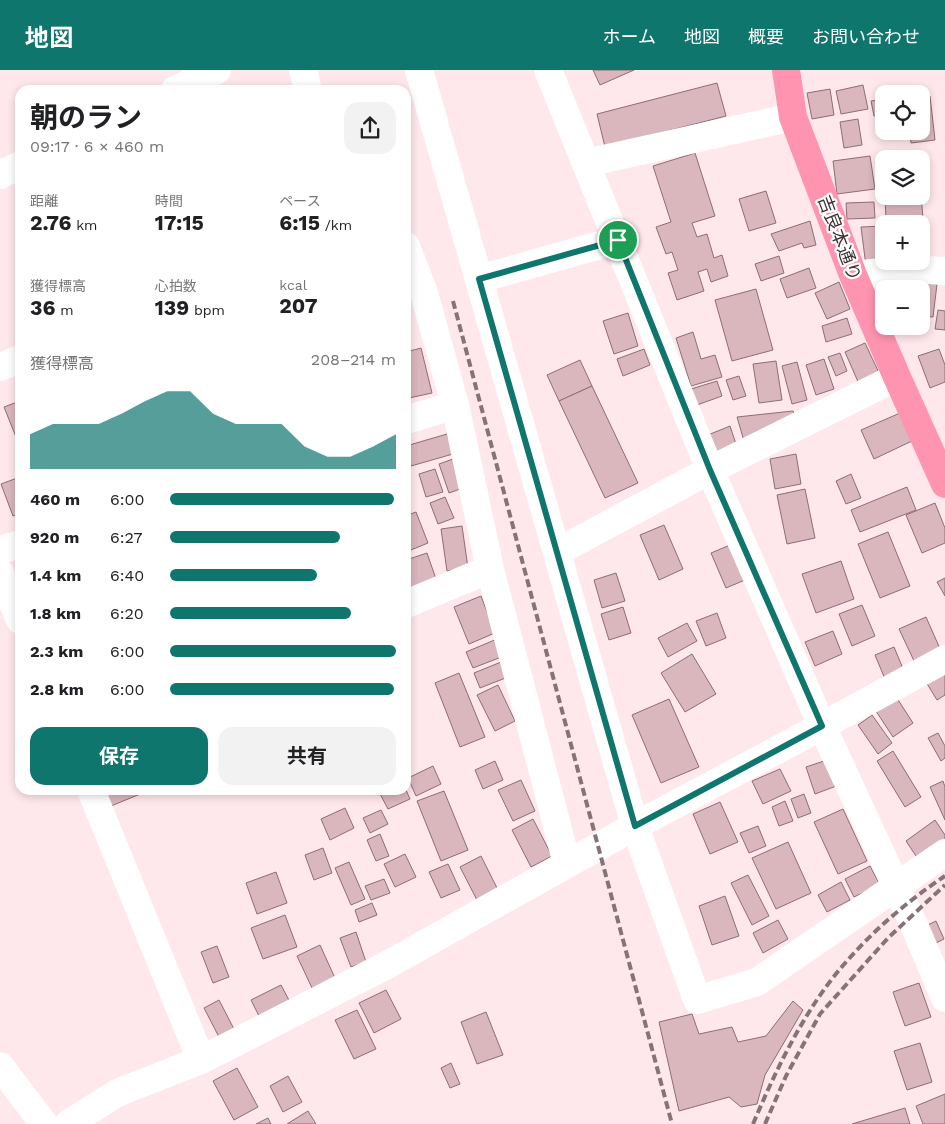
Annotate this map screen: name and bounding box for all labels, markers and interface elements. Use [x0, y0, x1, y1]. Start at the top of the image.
text: 地図 [25, 24, 73, 52]
text: ホーム [603, 26, 656, 47]
text: 地図 [684, 26, 720, 47]
text: 概要 [748, 26, 784, 47]
text: お問い合わせ [812, 26, 920, 47]
map controls [875, 85, 930, 335]
button: locate [875, 85, 930, 140]
text: 朝のラン [30, 101, 142, 134]
button: share [344, 102, 396, 154]
text: 09:17 · 6 × 460 m [30, 137, 164, 156]
button: layers [875, 150, 930, 205]
street label: 吉良本通り [814, 192, 866, 284]
text: 距離 [30, 193, 58, 209]
text: 時間 [155, 193, 183, 209]
text: ペース [279, 193, 321, 209]
text: 2.76 [30, 210, 71, 235]
text: 17:15 [155, 210, 204, 235]
text: 6:15 [279, 210, 320, 235]
button: + [875, 215, 930, 270]
text: km [71, 217, 97, 233]
text: /km [320, 217, 352, 233]
pin [597, 219, 639, 261]
icon: arrive [604, 226, 632, 254]
text: kcal [279, 277, 307, 293]
text: 獲得標高 [30, 278, 86, 294]
text: 心拍数 [155, 278, 197, 294]
button: − [875, 280, 930, 335]
text: 207 [279, 293, 318, 318]
text: 36 [30, 295, 55, 320]
text: 139 [155, 295, 189, 320]
text: m [55, 302, 74, 318]
text: bpm [189, 302, 225, 318]
text: 208–214 m [311, 350, 396, 369]
text: 獲得標高 [30, 354, 94, 373]
text: 460 m [30, 490, 80, 509]
text: 6:00 [110, 490, 144, 509]
text: 920 m [30, 528, 79, 547]
text: 6:27 [110, 528, 142, 547]
text: 1.4 km [30, 566, 81, 585]
text: 6:40 [110, 566, 144, 585]
text: 1.8 km [30, 604, 81, 623]
text: 6:20 [110, 604, 144, 623]
text: 2.3 km [30, 642, 83, 661]
text: 6:00 [110, 642, 144, 661]
text: 2.8 km [30, 680, 84, 699]
text: 6:00 [110, 680, 144, 699]
button: 保存 [30, 727, 208, 785]
button: 共有 [218, 727, 396, 785]

